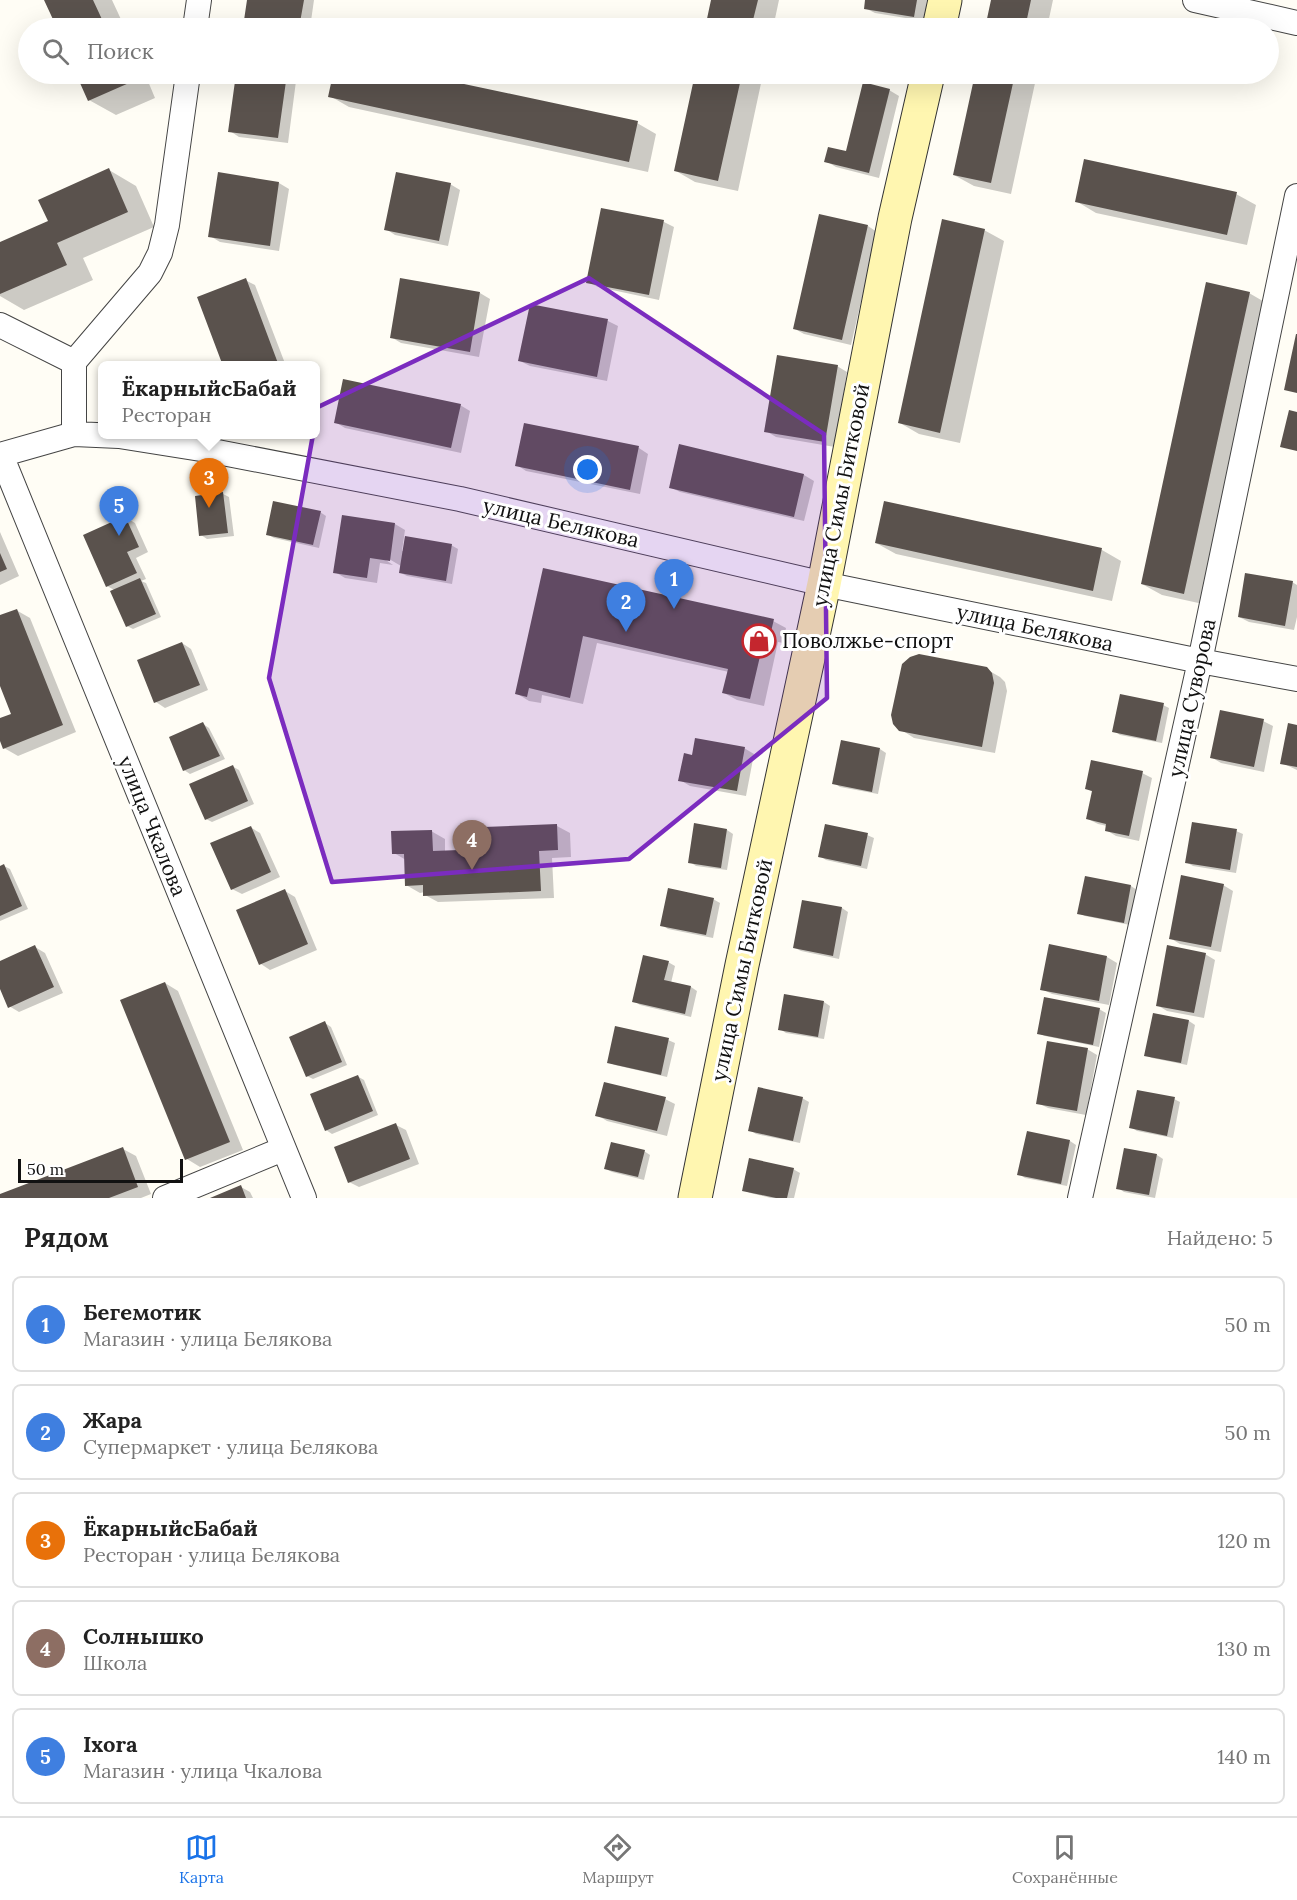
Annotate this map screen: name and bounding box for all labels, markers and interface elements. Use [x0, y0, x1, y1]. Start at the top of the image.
search box [18, 18, 1279, 84]
icon: search [39, 35, 72, 68]
text: Поиск [87, 37, 153, 65]
popup [98, 361, 320, 439]
text: ЁкарныйсБабай [122, 374, 296, 402]
street label: улица Симы Битковой [806, 381, 875, 609]
text: Ресторан [122, 402, 211, 427]
your location [573, 455, 602, 484]
pin: 3 [190, 458, 228, 508]
pin: 5 [100, 486, 138, 536]
street label: улица Белякова [480, 491, 642, 554]
pin: 1 [654, 560, 694, 609]
pin: 2 [606, 582, 646, 632]
street label: улица Белякова [954, 598, 1116, 657]
street label: улица Суворова [1162, 616, 1222, 780]
shop icon: Поволжье-спорт [741, 623, 777, 659]
place label: Поволжье-спорт [782, 627, 953, 654]
street label: улица Чкалова [112, 752, 193, 900]
pin: 4 [452, 820, 492, 870]
street label: улица Симы Битковой [705, 856, 778, 1084]
scale bar [18, 1156, 183, 1184]
text: 50 m [27, 1159, 64, 1179]
text: Рядом [24, 1221, 109, 1254]
text: Найдено: 5 [1167, 1225, 1273, 1250]
text: Бегемотик [83, 1298, 201, 1326]
text: 1 [41, 1312, 50, 1337]
text: 50 m [1225, 1312, 1271, 1337]
text: Магазин · улица Белякова [83, 1326, 332, 1351]
text: Жара [83, 1406, 142, 1434]
text: 2 [40, 1420, 51, 1445]
text: 50 m [1225, 1420, 1271, 1445]
text: Супермаркет · улица Белякова [83, 1434, 378, 1459]
text: ЁкарныйсБабай [83, 1514, 258, 1542]
text: 3 [40, 1528, 51, 1553]
text: 120 m [1217, 1528, 1271, 1553]
text: Ресторан · улица Белякова [83, 1542, 340, 1567]
text: Солнышко [83, 1622, 204, 1650]
text: 4 [40, 1636, 51, 1661]
text: 130 m [1217, 1636, 1271, 1661]
text: Школа [83, 1650, 147, 1675]
text: Ixora [83, 1730, 137, 1758]
text: 5 [40, 1744, 51, 1769]
text: 140 m [1217, 1744, 1271, 1769]
text: Магазин · улица Чкалова [83, 1758, 322, 1783]
tab: Карта [179, 1831, 224, 1887]
tab: Маршрут [582, 1831, 654, 1887]
tab: Сохранённые [1012, 1831, 1118, 1887]

